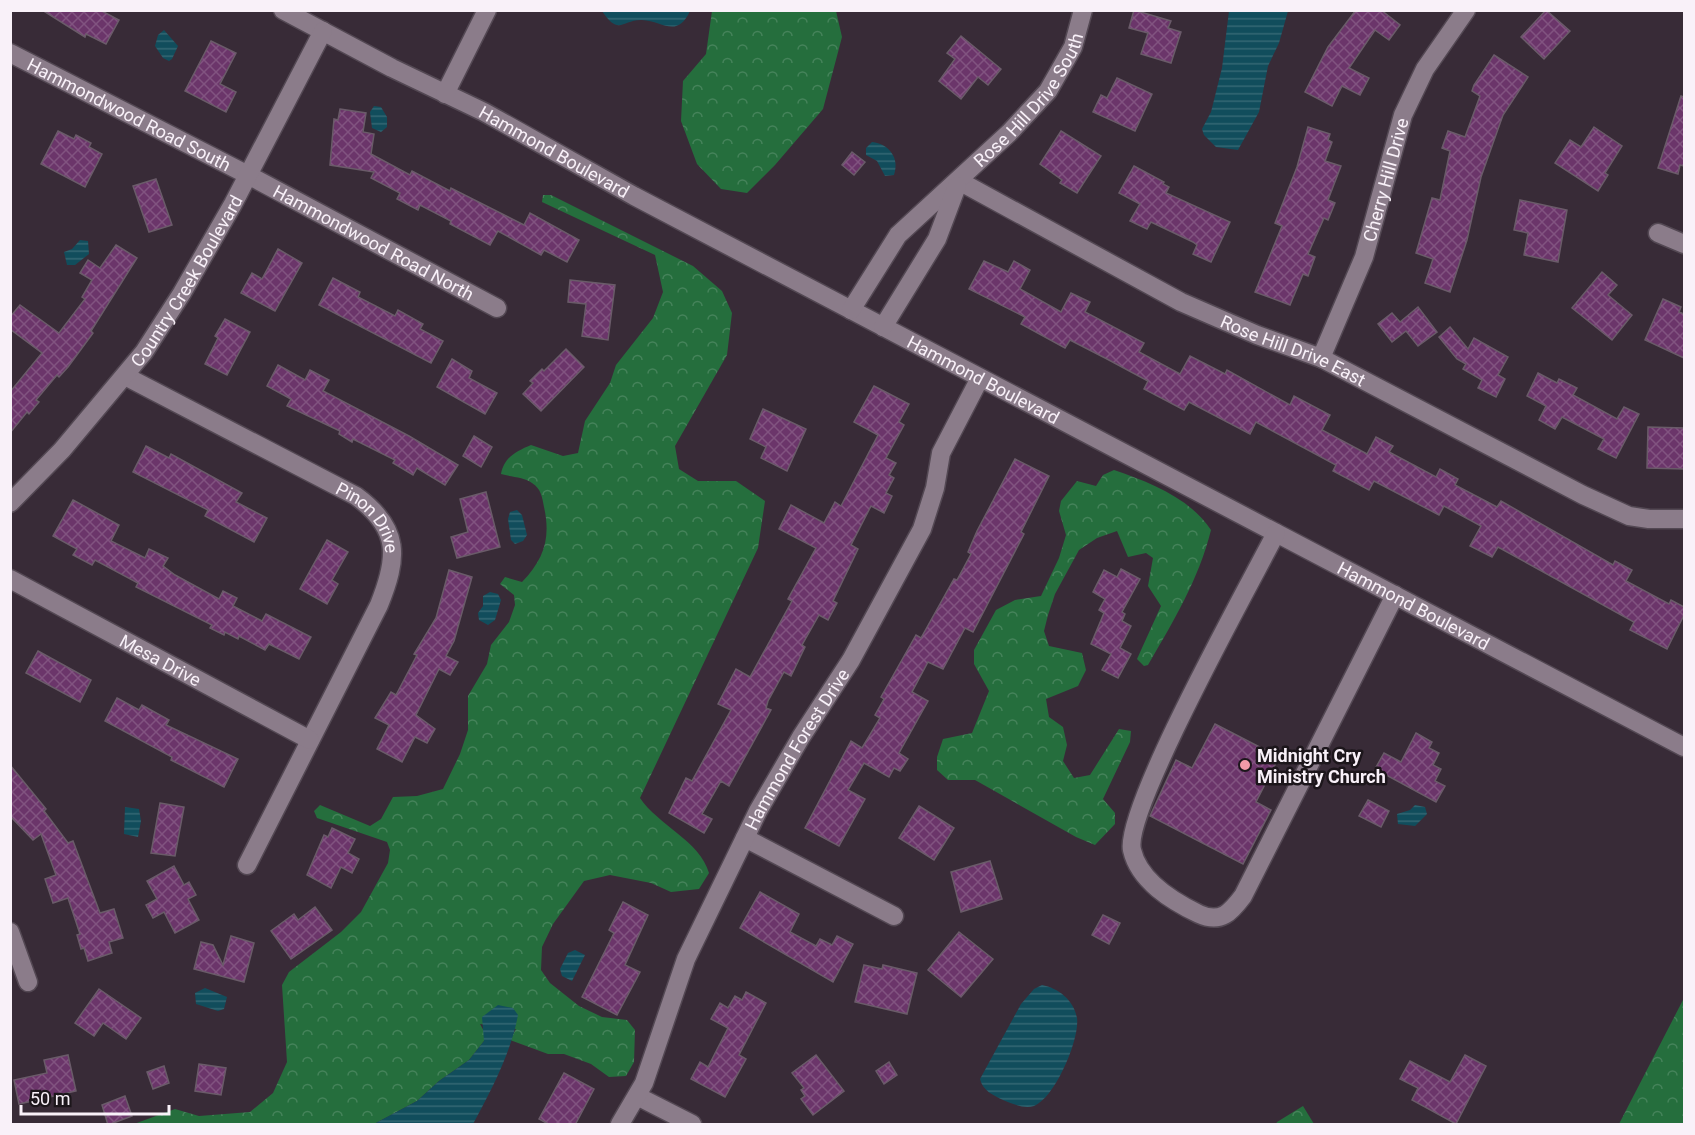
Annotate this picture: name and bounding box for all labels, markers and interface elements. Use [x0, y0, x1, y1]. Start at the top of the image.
street label: Rose Hill Drive South [969, 31, 1087, 171]
street label: Hammondwood Road South [24, 53, 234, 175]
street label: Hammond Boulevard [476, 101, 633, 202]
street label: Cherry Hill Drive [1358, 115, 1412, 244]
street label: Hammondwood Road North [270, 180, 478, 304]
street label: Country Creek Boulevard [126, 191, 246, 371]
street label: Rose Hill Drive East [1218, 310, 1369, 390]
street label: Hammond Boulevard [904, 331, 1063, 428]
street label: Pinon Drive [333, 477, 403, 554]
street label: Hammond Boulevard [1334, 557, 1493, 654]
street label: Mesa Drive [116, 629, 205, 690]
street label: Hammond Forest Drive [740, 664, 853, 833]
place label: Midnight Cry Ministry Church [1257, 745, 1386, 787]
marker: Midnight Cry Ministry Church [1238, 758, 1252, 772]
scale bar [21, 1078, 170, 1116]
text: 50 m [30, 1088, 70, 1109]

